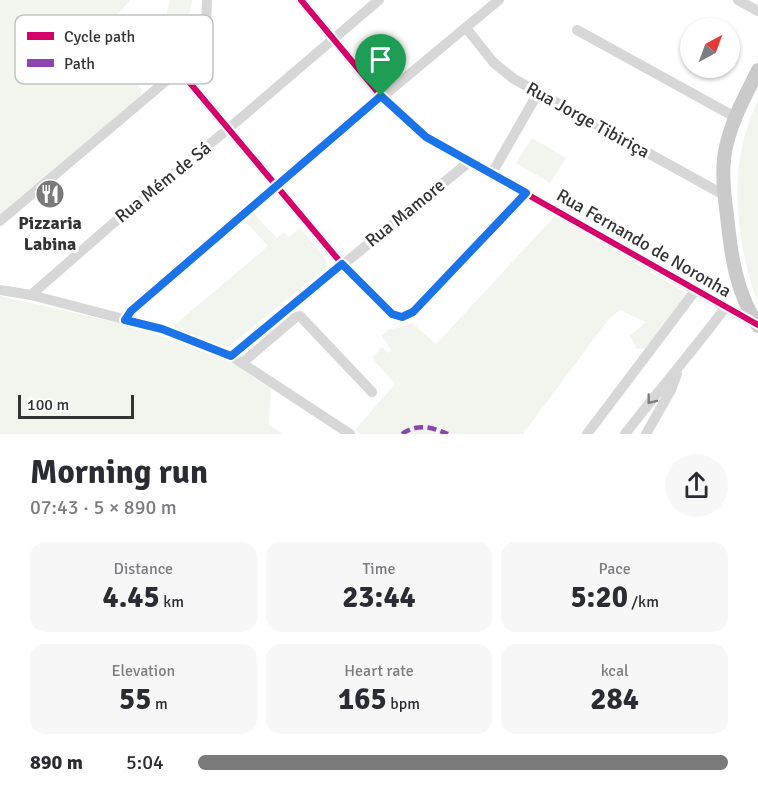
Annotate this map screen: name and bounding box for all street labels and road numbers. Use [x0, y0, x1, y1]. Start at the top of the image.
street label: Rua Jorge Tibiriça [523, 77, 653, 163]
street label: Rua Mém de Sá [111, 137, 215, 227]
street label: Rua Mamore [361, 174, 449, 252]
street label: Rua Fernando de Noronha [553, 184, 735, 302]

